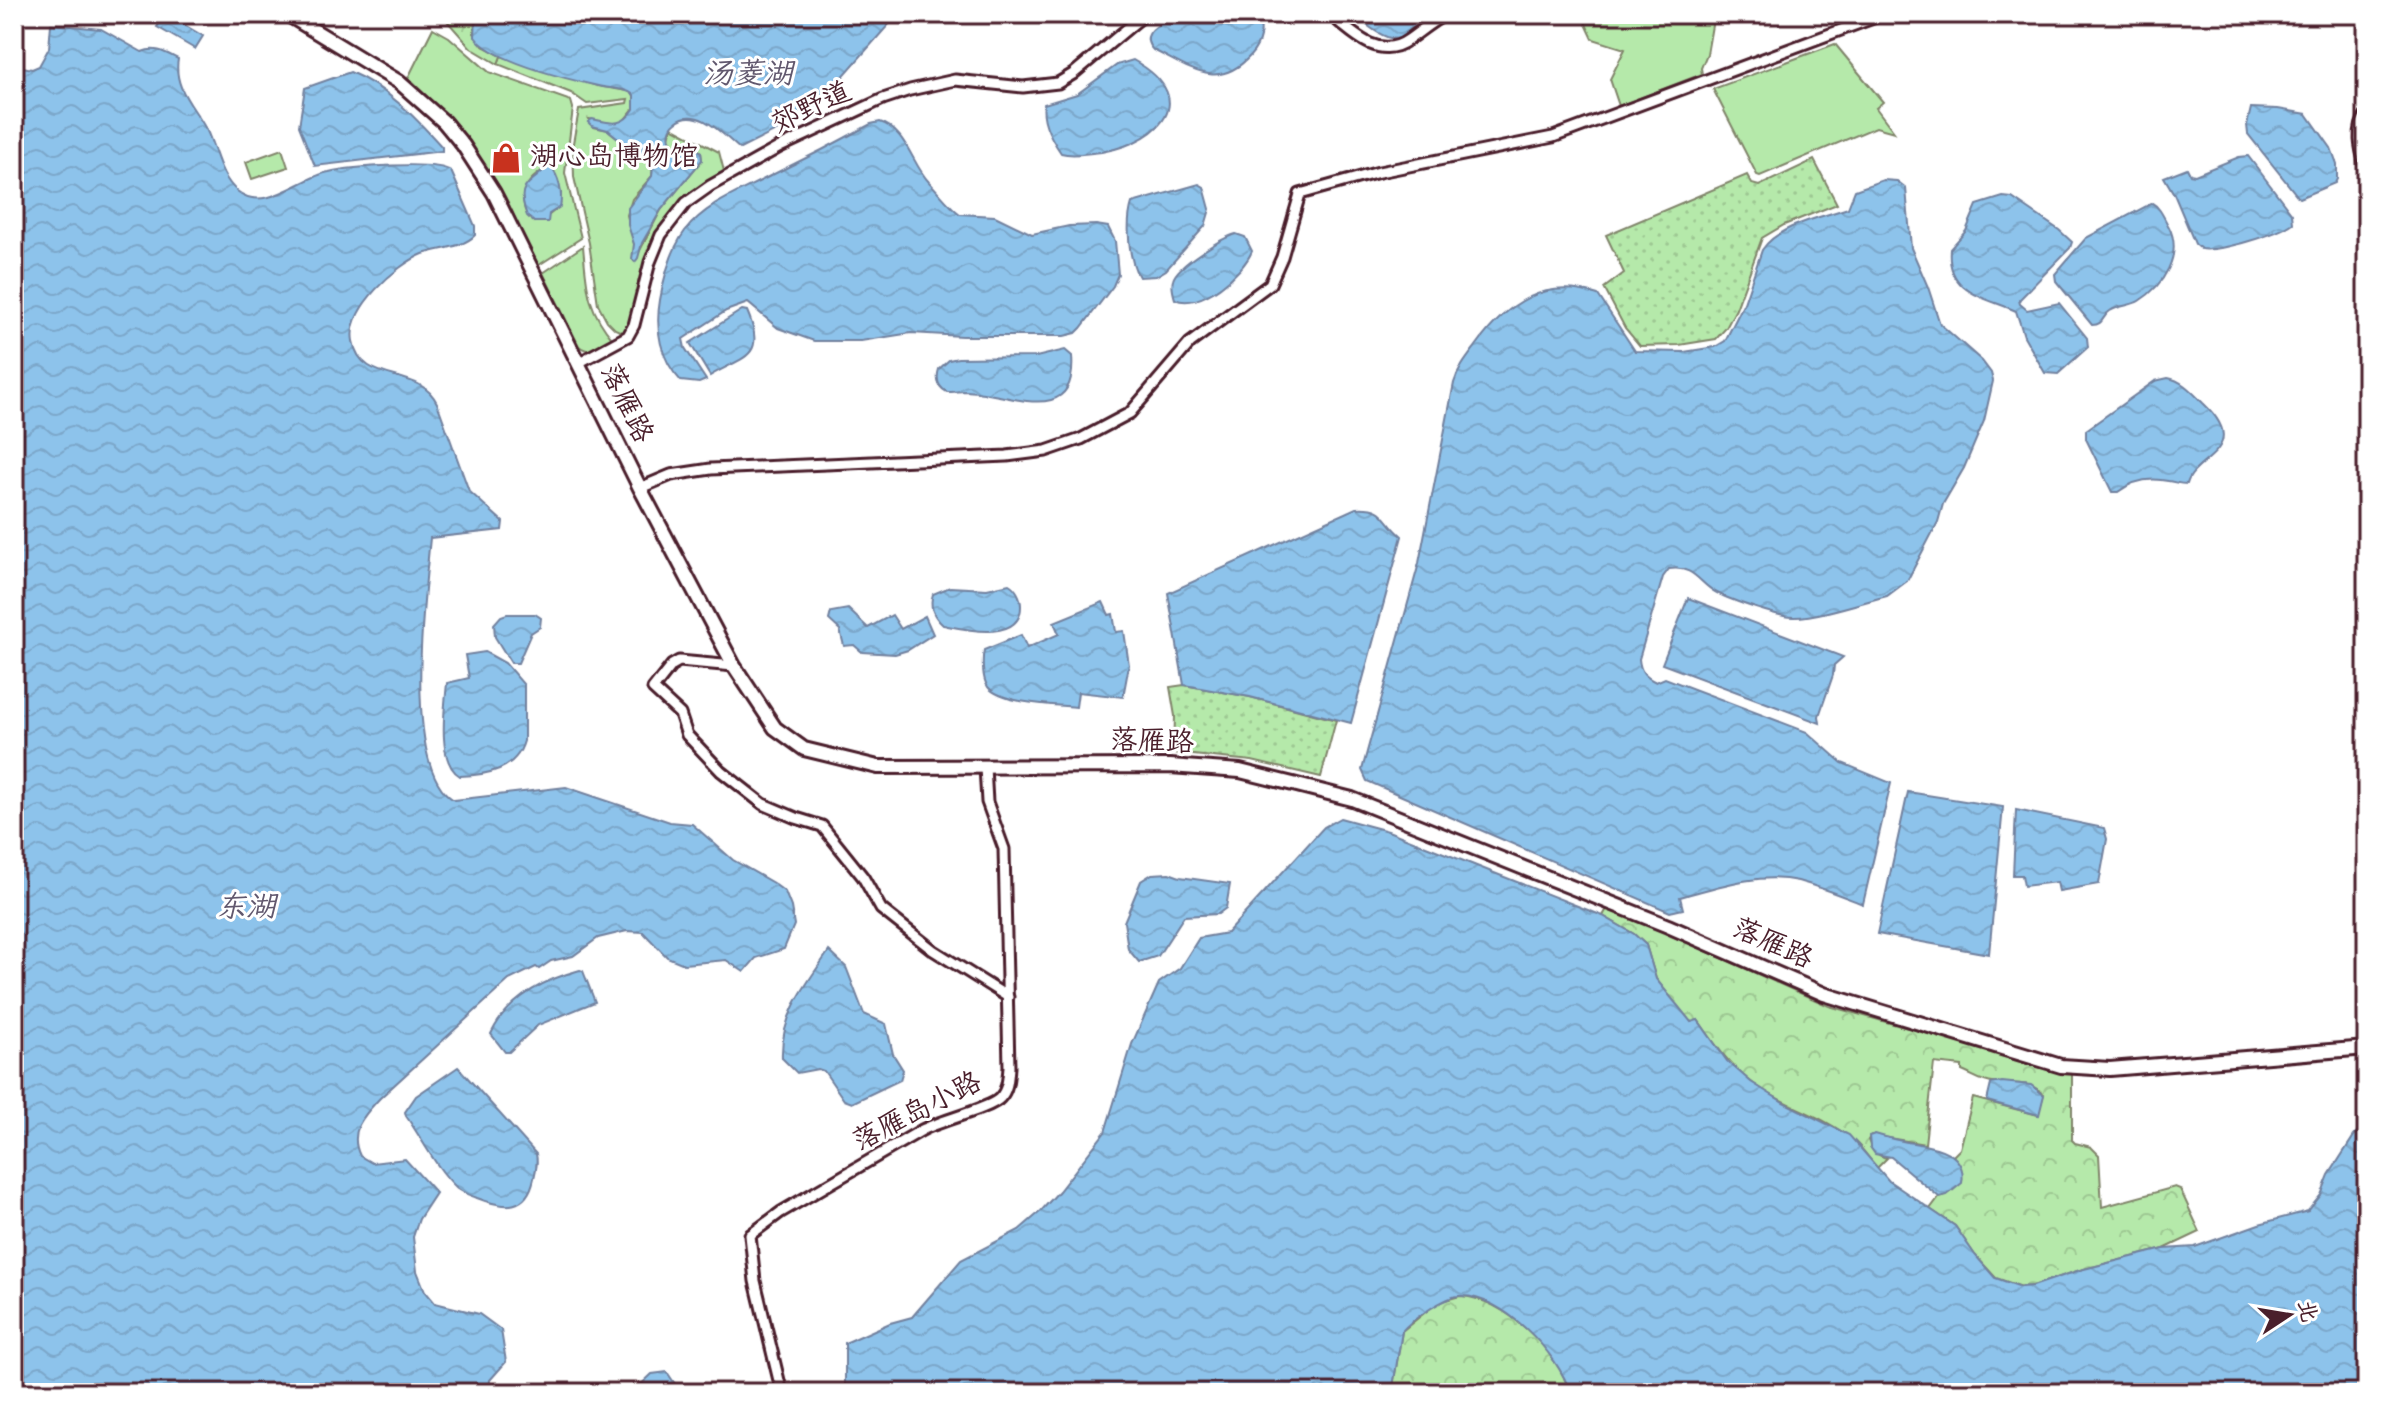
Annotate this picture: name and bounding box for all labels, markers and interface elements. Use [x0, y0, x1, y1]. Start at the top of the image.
water label: 汤菱湖 [703, 54, 796, 98]
street label: 郊野道 [765, 73, 859, 145]
place label: 湖心岛博物馆 [530, 138, 698, 179]
shop icon: 湖心岛博物馆 [489, 141, 523, 175]
street label: 落雁路 [588, 357, 662, 451]
street label: 落雁路 [1109, 721, 1195, 765]
water label: 东湖 [216, 887, 279, 931]
street label: 落雁路 [1725, 909, 1819, 981]
street label: 落雁岛小路 [846, 1063, 990, 1163]
north arrow [2249, 1275, 2329, 1355]
text: 北 [2288, 1297, 2324, 1326]

